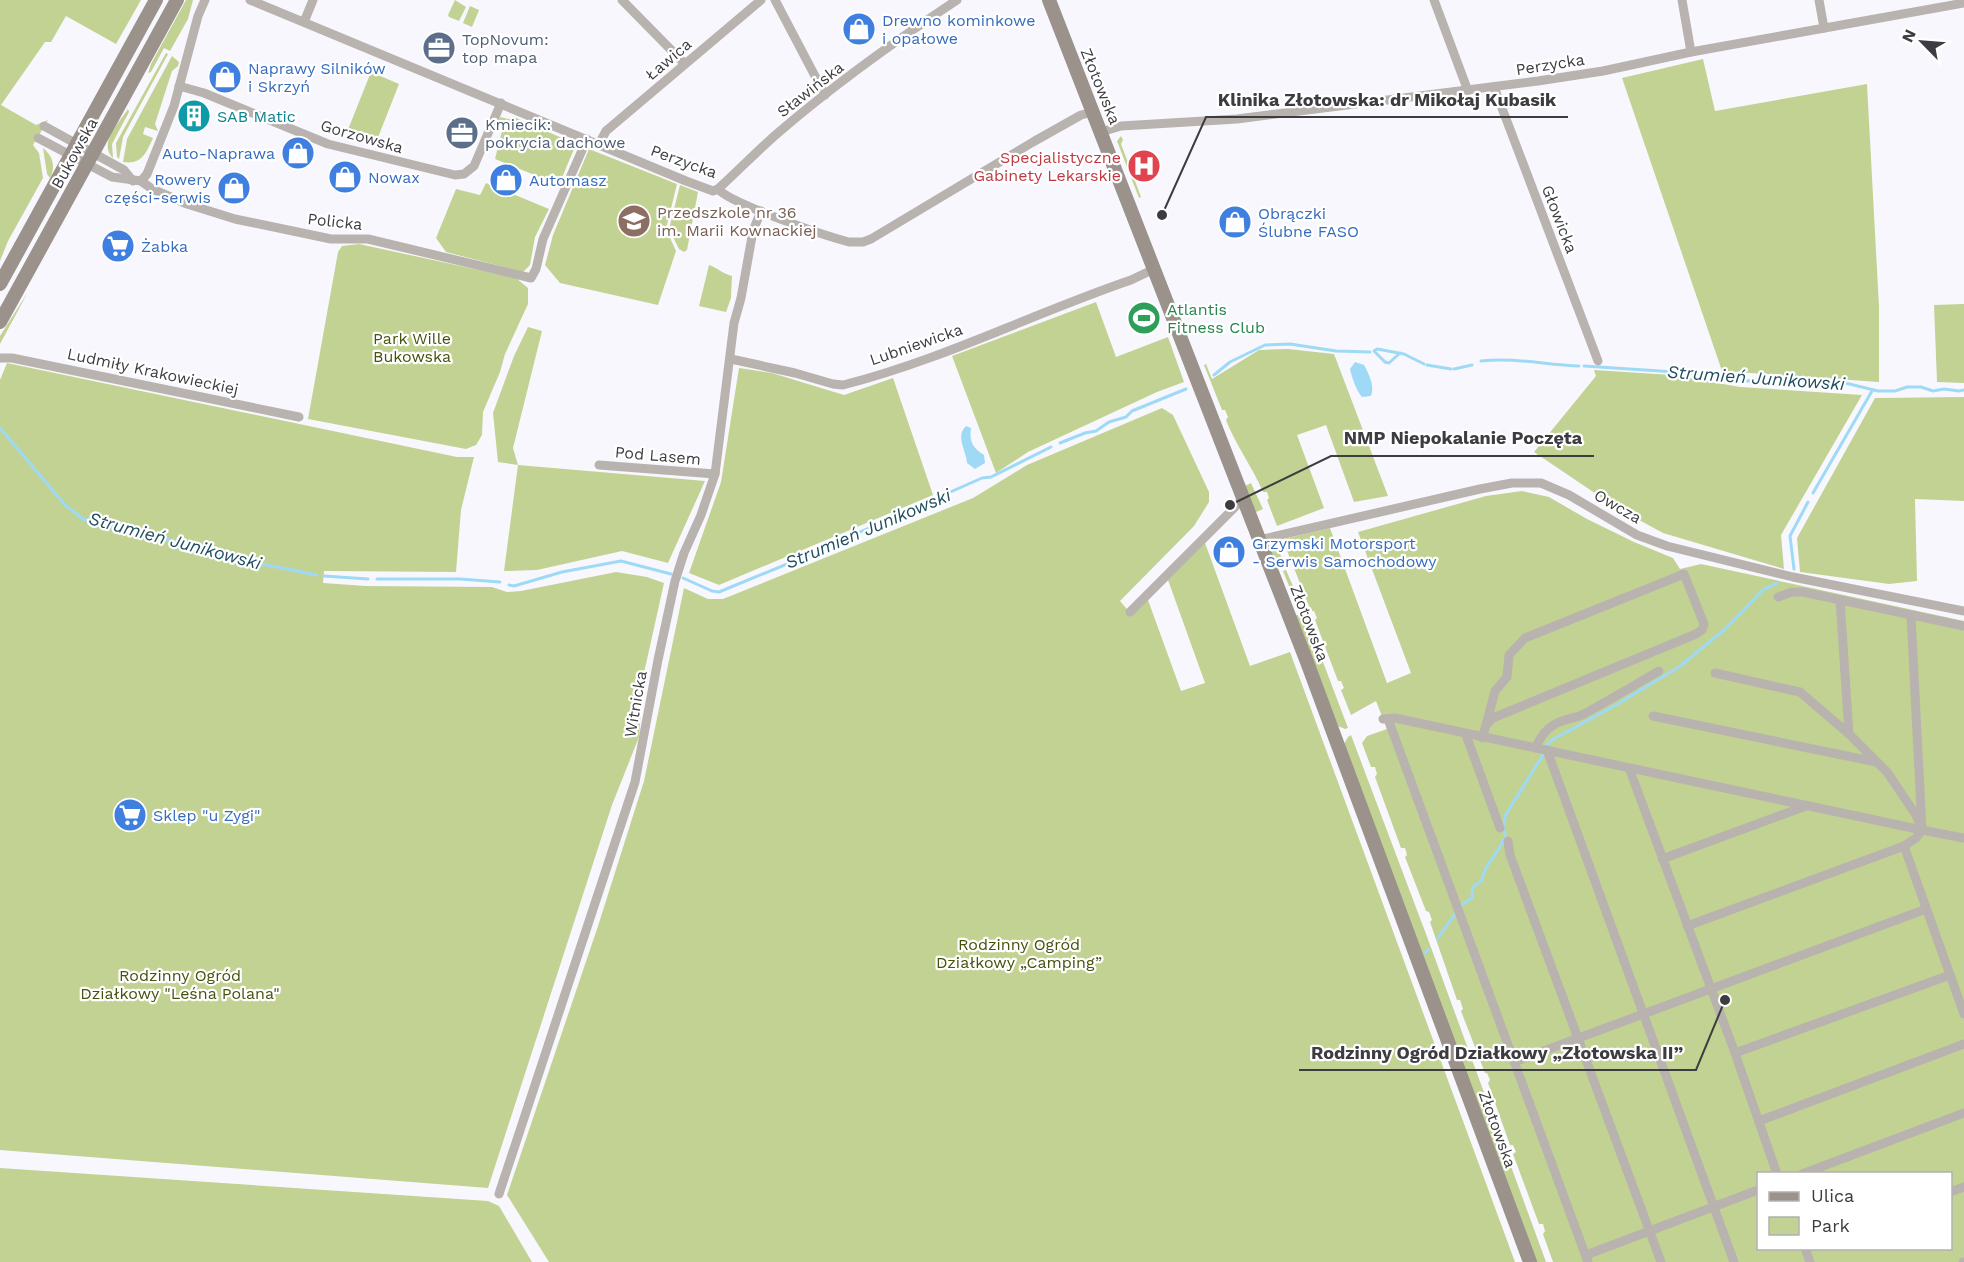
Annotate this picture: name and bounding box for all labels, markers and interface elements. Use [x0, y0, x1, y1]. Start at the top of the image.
shop icon: Drewno kominkowe i opałowe [841, 11, 877, 47]
place label: Drewno kominkowe i opałowe [882, 11, 1035, 48]
north arrow [1892, 12, 1952, 72]
text: N [1898, 26, 1920, 45]
office icon: TopNovum: top mapa [421, 30, 457, 66]
place label: TopNovum: top mapa [462, 30, 549, 67]
street label: Ławica [641, 35, 695, 84]
street label: Złotowska [1077, 45, 1124, 127]
street label: Perzycka [1514, 50, 1586, 79]
street label: Sławińska [773, 58, 847, 121]
shop icon: Naprawy Silników i Skrzyń [207, 59, 243, 95]
place label: Naprawy Silników i Skrzyń [248, 59, 386, 96]
callout: Klinika Złotowska: dr Mikołaj Kubasik [1206, 81, 1568, 117]
text: Klinika Złotowska: dr Mikołaj Kubasik [1218, 89, 1557, 110]
building icon: SAB Matic [176, 98, 212, 134]
place label: SAB Matic [217, 107, 296, 126]
street label: Bukowska [47, 114, 102, 192]
office icon: Kmiecik: pokrycia dachowe [444, 115, 480, 151]
place label: Kmiecik: pokrycia dachowe [485, 115, 626, 152]
street label: Gorzowska [318, 116, 405, 157]
shop icon: Auto-Naprawa [280, 135, 316, 171]
street label: Perzycka [648, 141, 720, 182]
place label: Auto-Naprawa [162, 144, 275, 163]
place label: Specjalistyczne Gabinety Lekarskie [973, 148, 1121, 185]
hospital icon: Specjalistyczne Gabinety Lekarskie [1126, 148, 1162, 184]
shop icon: Nowax [327, 159, 363, 195]
shop icon: Automasz [488, 162, 524, 198]
place label: Nowax [368, 168, 420, 187]
place label: Rowery części-serwis [104, 170, 212, 207]
shop icon: Rowery części-serwis [216, 170, 252, 206]
place label: Automasz [529, 171, 607, 190]
street label: Głowicka [1538, 182, 1581, 256]
school or university icon: Przedszkole nr 36 im. Marii Kownackiej [616, 203, 652, 239]
place label: Przedszkole nr 36 im. Marii Kownackiej [657, 203, 817, 240]
shop icon: Obrączki Ślubne FASO [1217, 204, 1253, 240]
place label: Obrączki Ślubne FASO [1258, 204, 1359, 241]
street label: Policka [306, 209, 363, 234]
supermarket icon: Żabka [100, 228, 136, 264]
place label: Żabka [141, 237, 188, 256]
sports icon: Atlantis Fitness Club [1126, 300, 1162, 336]
place label: Atlantis Fitness Club [1167, 300, 1265, 337]
street label: Lubniewicka [867, 320, 965, 369]
park label: Park Wille Bukowska [373, 329, 451, 366]
street label: Ludmiły Krakowieckiej [65, 344, 240, 399]
water label: Strumień Junikowski [1667, 361, 1847, 394]
callout: NMP Niepokalanie Poczęta [1331, 420, 1594, 456]
text: NMP Niepokalanie Poczęta [1344, 427, 1583, 448]
street label: Pod Lasem [614, 442, 702, 469]
water label: Strumień Junikowski [782, 484, 955, 573]
street label: Owcza [1591, 485, 1645, 528]
water label: Strumień Junikowski [86, 507, 265, 574]
shop icon: Grzymski Motorsport - Serwis Samochodowy [1211, 534, 1247, 570]
place label: Grzymski Motorsport - Serwis Samochodowy [1252, 534, 1437, 571]
street label: Złotowska [1286, 582, 1333, 664]
street label: Witnicka [620, 669, 651, 739]
supermarket icon: Sklep "u Zygi" [112, 797, 148, 833]
place label: Sklep "u Zygi" [153, 806, 260, 825]
park label: Rodzinny Ogród Działkowy „Camping” [936, 935, 1102, 972]
park label: Rodzinny Ogród Działkowy "Leśna Polana" [80, 966, 280, 1003]
callout: Rodzinny Ogród Działkowy „Złotowska II” [1299, 1034, 1696, 1070]
text: Rodzinny Ogród Działkowy „Złotowska II” [1311, 1042, 1683, 1063]
street label: Złotowska [1475, 1088, 1520, 1170]
legend [1757, 1172, 1952, 1250]
text: Ulica [1811, 1185, 1854, 1206]
text: Park [1811, 1215, 1850, 1236]

